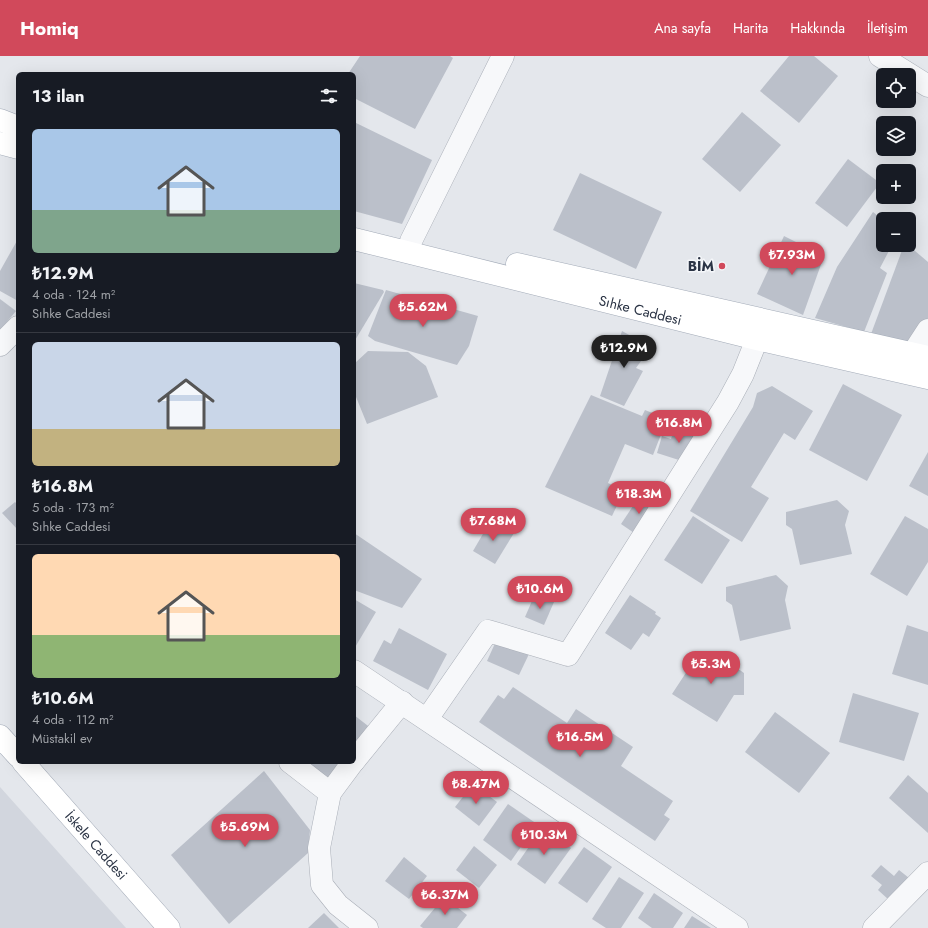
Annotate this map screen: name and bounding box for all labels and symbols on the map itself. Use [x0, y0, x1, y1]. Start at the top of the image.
pin: ₺7.93M [759, 242, 825, 276]
place label: BİM [688, 256, 714, 276]
marker: BİM [717, 261, 727, 271]
street label: Sıhke Caddesi [597, 290, 684, 330]
pin: ₺5.62M [390, 294, 456, 328]
pin: ₺12.9M [591, 335, 657, 369]
pin: ₺16.8M [646, 410, 712, 444]
pin: ₺18.3M [606, 481, 672, 515]
pin: ₺7.68M [460, 508, 526, 542]
pin: ₺10.6M [507, 576, 573, 610]
pin: ₺5.3M [683, 651, 739, 685]
pin: ₺16.5M [547, 724, 613, 758]
pin: ₺8.47M [443, 771, 509, 805]
street label: İskele Caddesi [60, 807, 132, 884]
pin: ₺5.69M [212, 814, 278, 848]
pin: ₺10.3M [511, 822, 577, 856]
pin: ₺6.37M [412, 882, 478, 916]

